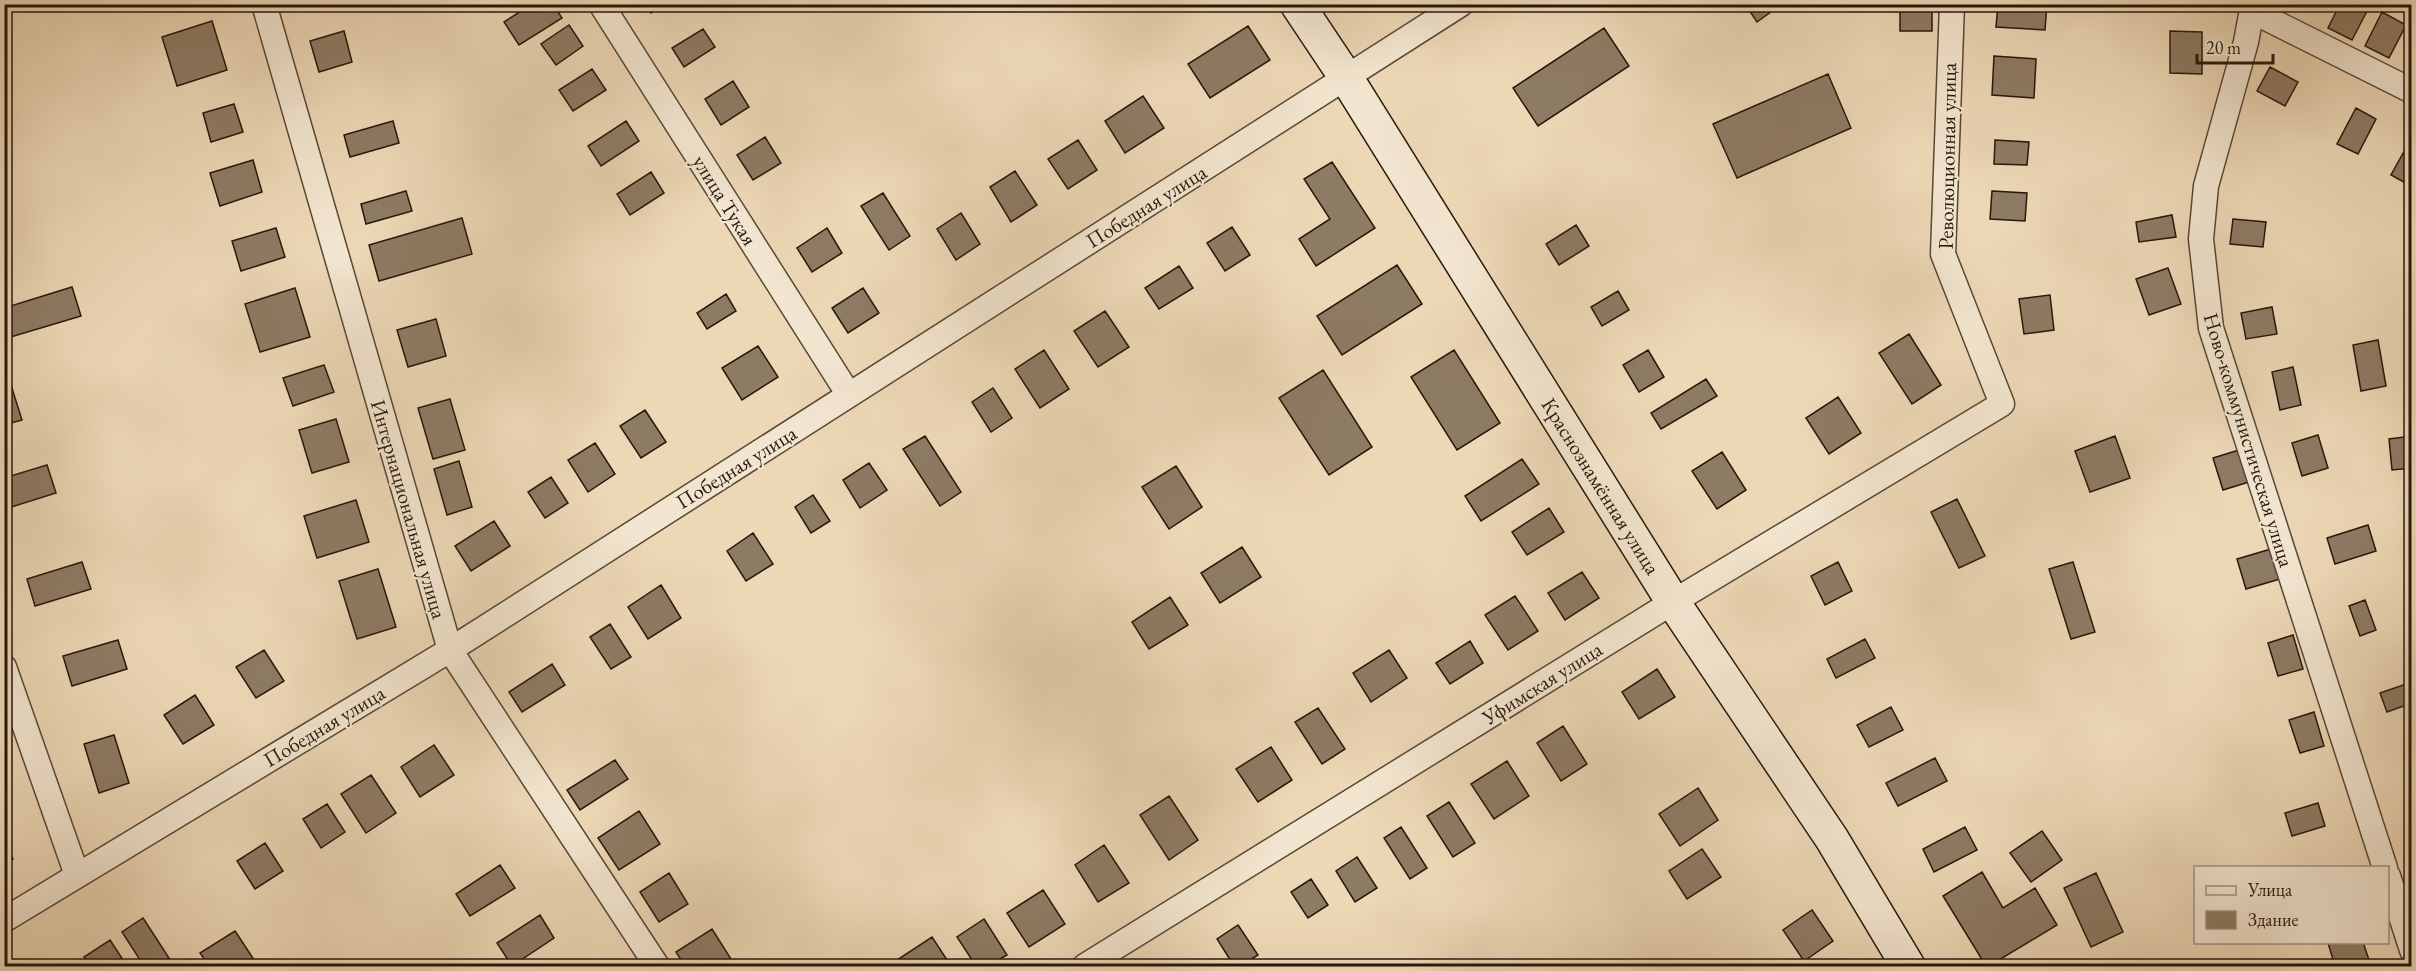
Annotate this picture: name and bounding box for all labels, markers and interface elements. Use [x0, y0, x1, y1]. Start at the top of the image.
scale bar [2197, 27, 2274, 65]
text: 20 m [2206, 36, 2241, 59]
street label: Революционная улица [1932, 62, 1962, 250]
street label: улица Тукая [687, 150, 763, 250]
street label: Победная улица [1081, 158, 1212, 254]
street label: Ново-коммунистическая улица [2197, 310, 2301, 571]
street label: Краснознамённая улица [1536, 393, 1667, 580]
street label: Интернациональная улица [365, 396, 453, 622]
street label: Победная улица [671, 419, 802, 515]
street label: Уфимская улица [1476, 635, 1608, 731]
street label: Победная улица [258, 679, 390, 773]
legend [2194, 866, 2389, 944]
text: Улица [2247, 878, 2293, 901]
text: Здание [2248, 908, 2298, 931]

